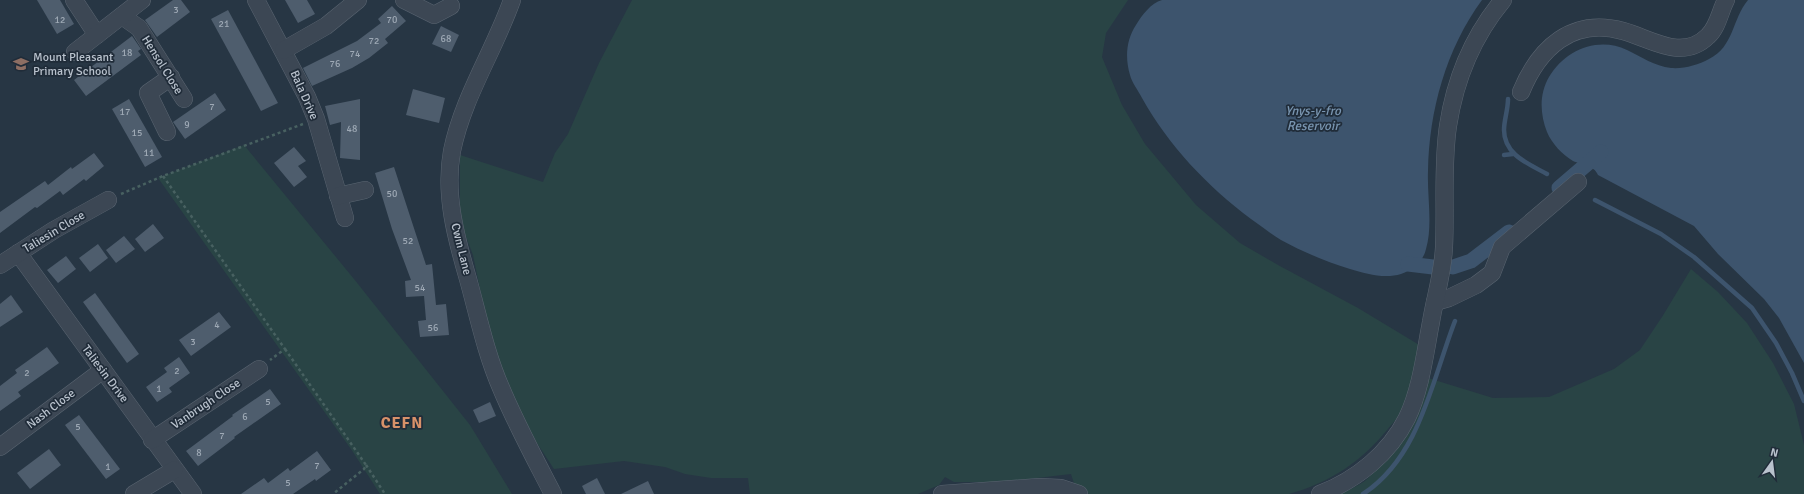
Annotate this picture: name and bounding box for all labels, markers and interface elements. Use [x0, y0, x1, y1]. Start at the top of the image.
house number: 3 [173, 4, 179, 16]
house number: 12 [55, 14, 65, 26]
house number: 70 [387, 14, 397, 26]
house number: 21 [219, 18, 229, 30]
street label: Hensol Close [138, 33, 186, 97]
house number: 68 [441, 33, 451, 45]
house number: 72 [369, 35, 379, 47]
house number: 18 [122, 47, 132, 59]
house number: 74 [350, 48, 361, 60]
place label: Mount Pleasant Primary School [33, 50, 113, 79]
school or university icon: Mount Pleasant Primary School [12, 55, 30, 73]
house number: 76 [330, 58, 340, 70]
street label: Bala Drive [286, 68, 322, 122]
house number: 7 [209, 101, 215, 113]
water label: Ynys-y-fro Reservoir [1285, 103, 1342, 134]
house number: 17 [120, 106, 130, 118]
house number: 9 [184, 119, 190, 131]
house number: 48 [347, 123, 357, 135]
house number: 15 [132, 127, 142, 139]
house number: 11 [144, 147, 154, 159]
house number: 50 [387, 188, 397, 200]
street label: Taliesin Close [20, 208, 88, 256]
street label: Cwm Lane [447, 222, 475, 276]
house number: 52 [403, 235, 413, 247]
house number: 54 [415, 282, 426, 294]
house number: 4 [214, 319, 220, 331]
house number: 56 [428, 322, 438, 334]
house number: 3 [190, 336, 196, 348]
street label: Taliesin Drive [78, 342, 132, 406]
house number: 2 [174, 365, 180, 377]
house number: 2 [24, 367, 30, 379]
street label: Vanbrugh Close [169, 375, 243, 433]
house number: 1 [156, 383, 162, 395]
street label: Nash Close [24, 386, 78, 432]
house number: 5 [265, 396, 271, 408]
house number: 6 [242, 411, 248, 423]
district label: CEFN [381, 413, 423, 433]
house number: 5 [75, 421, 81, 433]
house number: 7 [219, 430, 225, 442]
north arrow [1752, 442, 1792, 482]
text: N [1769, 446, 1780, 460]
house number: 8 [196, 447, 202, 459]
house number: 7 [314, 460, 320, 472]
house number: 1 [105, 461, 111, 473]
house number: 5 [285, 477, 291, 489]

